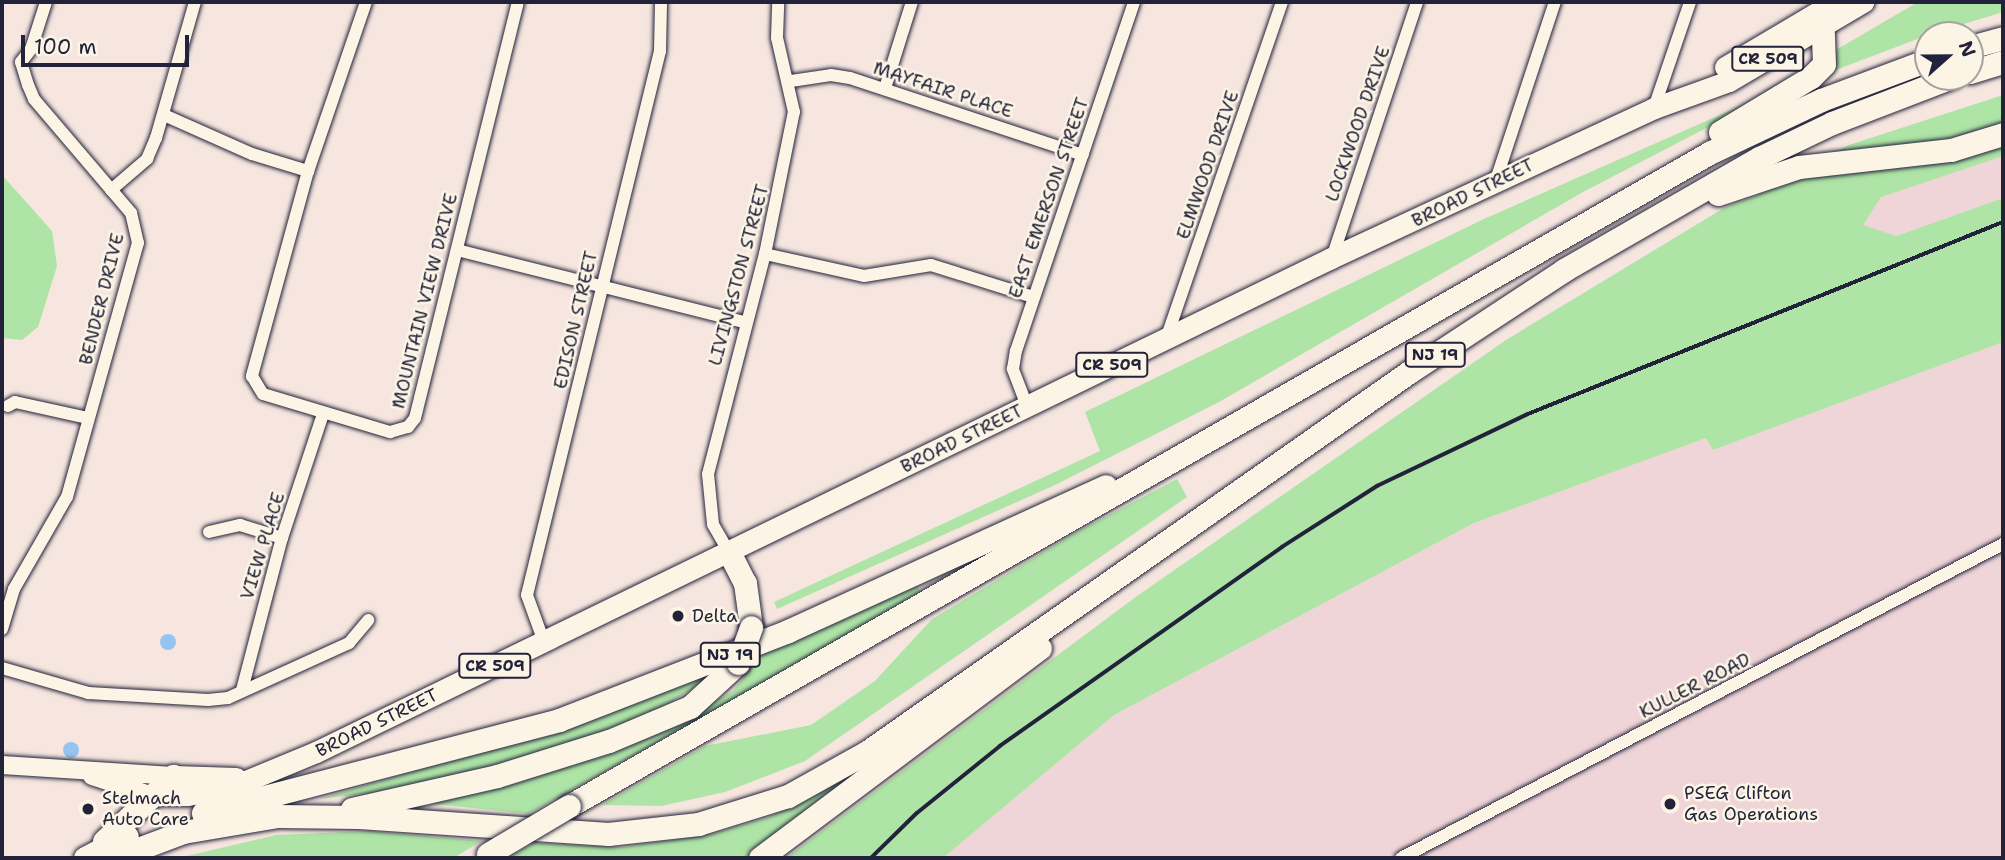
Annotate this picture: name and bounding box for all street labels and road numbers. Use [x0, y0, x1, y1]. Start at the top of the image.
street label: LOCKWOOD DRIVE [1321, 43, 1395, 205]
road number: CR 509 [1731, 46, 1805, 72]
street label: MAYFAIR PLACE [871, 57, 1015, 123]
street label: ELMWOOD DRIVE [1172, 88, 1244, 242]
street label: EAST EMERSON STREET [1004, 95, 1094, 301]
street label: BROAD STREET [1408, 154, 1538, 232]
street label: LIVINGSTON STREET [704, 182, 774, 368]
street label: MOUNTAIN VIEW DRIVE [388, 191, 462, 411]
street label: BENDER DRIVE [75, 231, 129, 367]
street label: EDISON STREET [550, 249, 602, 391]
road number: NJ 19 [1404, 342, 1466, 368]
road number: CR 509 [1075, 352, 1149, 378]
street label: BROAD STREET [897, 400, 1027, 478]
street label: VIEW PLACE [236, 490, 290, 602]
road number: NJ 19 [698, 642, 762, 668]
street label: KULLER ROAD [1636, 649, 1754, 723]
road number: CR 509 [458, 653, 532, 678]
street label: BROAD STREET [312, 684, 442, 762]

